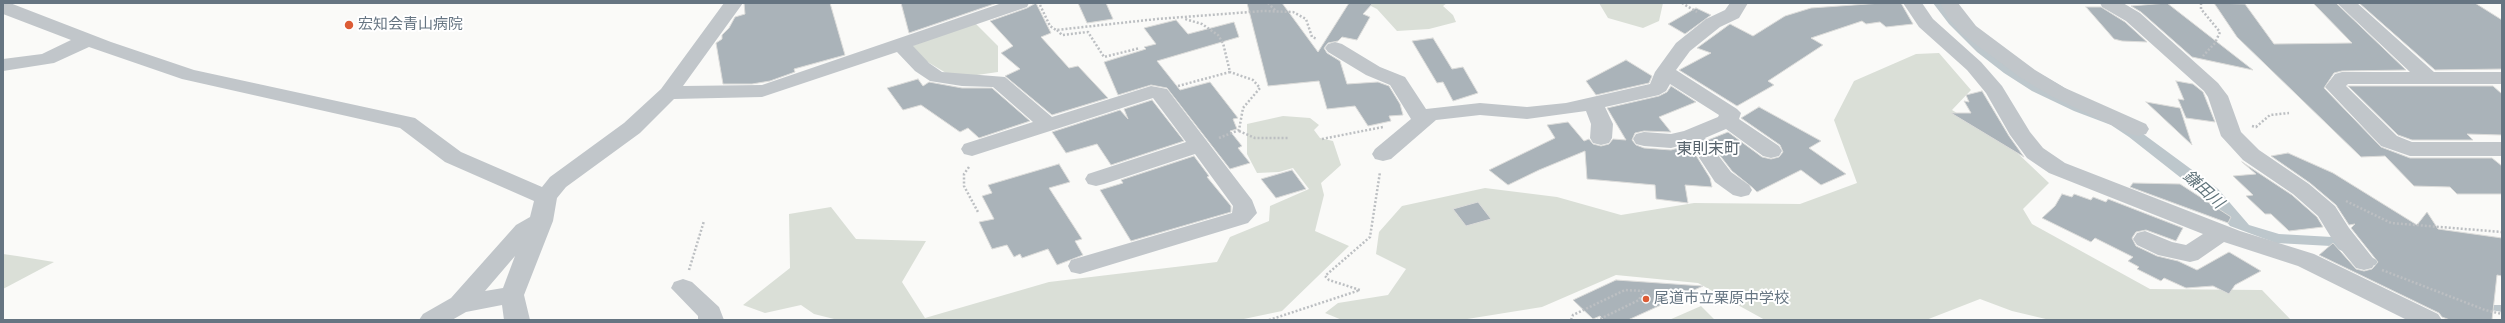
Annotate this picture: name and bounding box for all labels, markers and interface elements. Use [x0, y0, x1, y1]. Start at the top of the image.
place label: 宏知会青山病院 [358, 16, 463, 34]
marker: 宏知会青山病院 [343, 19, 355, 31]
district label: 東則末町 [1676, 140, 1740, 160]
water label: 鎌田川 [2179, 167, 2227, 213]
place label: 尾道市立栗原中学校 [1654, 290, 1789, 308]
marker: 尾道市立栗原中学校 [1641, 294, 1651, 304]

